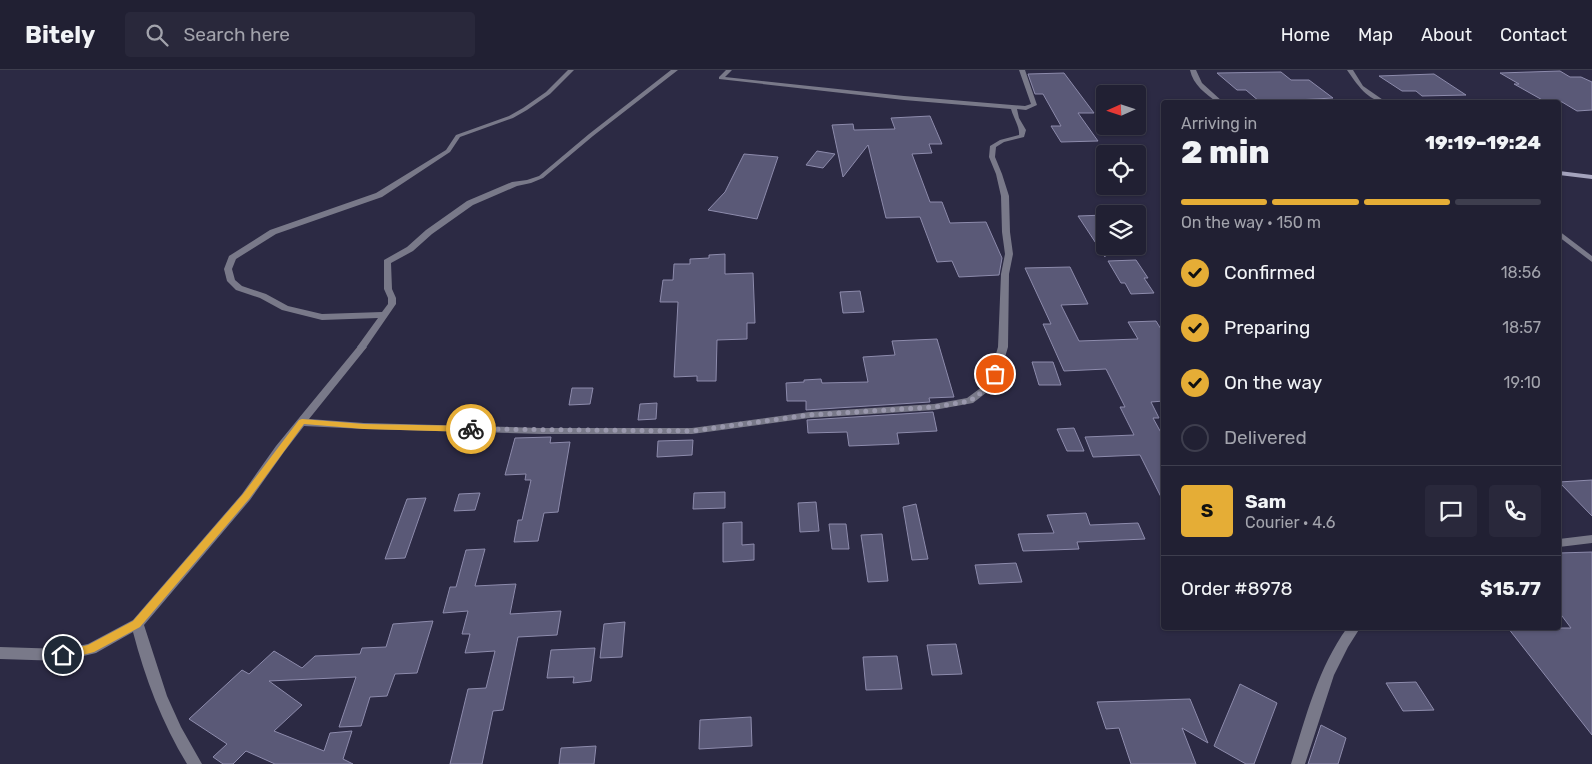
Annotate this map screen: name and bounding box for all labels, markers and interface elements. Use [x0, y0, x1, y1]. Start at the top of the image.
search box [125, 12, 475, 57]
text: Bitely [25, 21, 95, 49]
icon: search [143, 21, 171, 49]
text: Search here [183, 23, 290, 46]
text: Home [1281, 24, 1330, 46]
text: Map [1358, 24, 1393, 46]
text: About [1421, 24, 1472, 46]
text: Contact [1500, 24, 1567, 46]
north arrow [1096, 85, 1146, 135]
map controls [1096, 85, 1146, 255]
text: Arriving in [1181, 114, 1257, 133]
text: 19:19–19:24 [1425, 131, 1541, 154]
text: 2 min [1181, 133, 1270, 171]
button: locate [1096, 145, 1146, 195]
button: layers [1096, 205, 1146, 255]
text: On the way · 150 m [1181, 213, 1321, 232]
icon: check [1181, 259, 1209, 287]
text: Confirmed [1224, 261, 1315, 284]
text: 18:56 [1501, 263, 1541, 282]
icon: check [1181, 314, 1209, 342]
text: Preparing [1224, 316, 1310, 339]
text: 18:57 [1502, 318, 1541, 337]
pin [974, 353, 1016, 395]
icon: bag [981, 360, 1009, 388]
icon: check [1181, 369, 1209, 397]
text: On the way [1224, 371, 1322, 394]
text: 19:10 [1504, 373, 1541, 392]
courier [446, 404, 496, 454]
icon: bike [457, 415, 485, 443]
text: Delivered [1224, 426, 1307, 449]
button: chat [1425, 485, 1477, 537]
button: phone [1489, 485, 1541, 537]
text: Sam [1245, 490, 1286, 513]
text: S [1201, 499, 1213, 522]
text: Courier · 4.6 [1245, 513, 1335, 532]
text: Order #8978 [1181, 577, 1293, 600]
text: $15.77 [1480, 577, 1541, 600]
pin [42, 634, 84, 676]
icon: home [49, 641, 77, 669]

